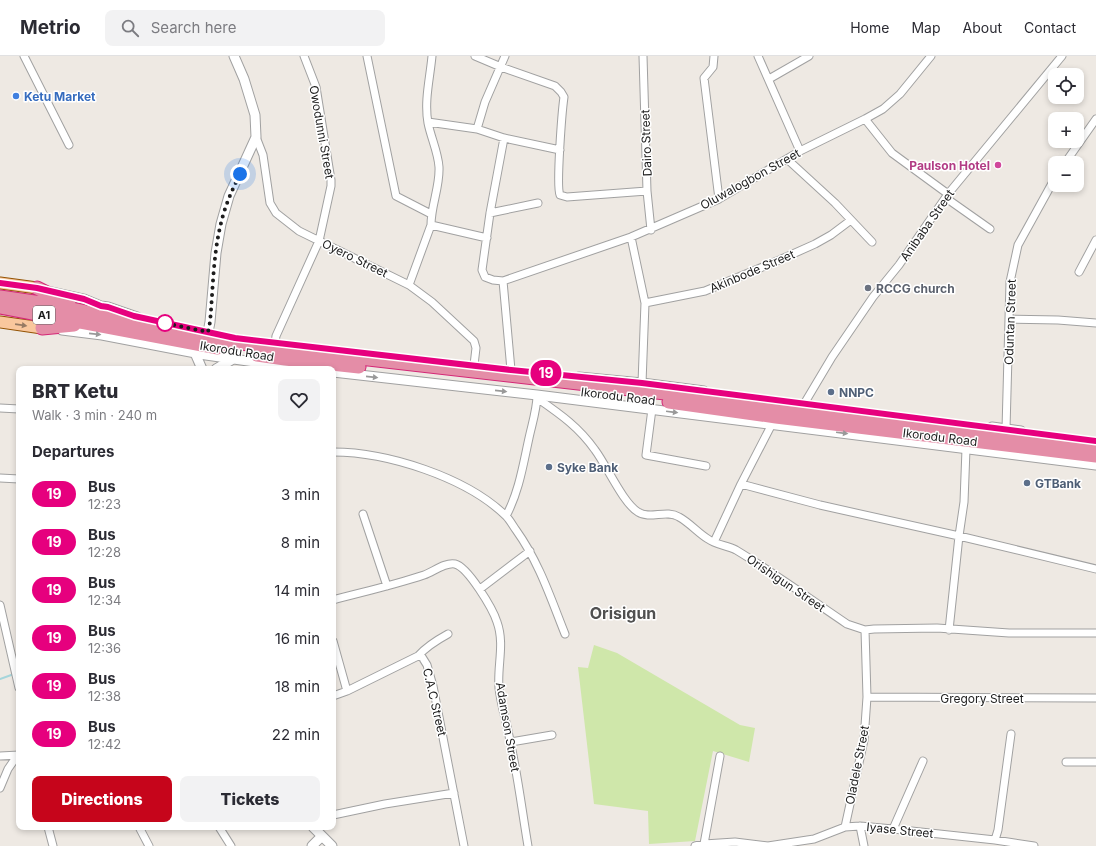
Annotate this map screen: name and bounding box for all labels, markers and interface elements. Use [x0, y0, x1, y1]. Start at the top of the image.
search box [105, 10, 385, 46]
text: Metrio [20, 16, 81, 39]
icon: search [119, 17, 141, 39]
text: Search here [151, 18, 236, 37]
text: Home [850, 19, 889, 36]
text: Map [911, 19, 941, 36]
text: About [963, 19, 1002, 36]
text: Contact [1024, 19, 1076, 36]
map controls [1048, 68, 1084, 192]
button: locate [1048, 68, 1084, 104]
street label: Owodunni Street [306, 84, 338, 180]
place label: Ketu Market [24, 89, 96, 104]
marker: Ketu Market [11, 91, 21, 101]
street label: Dairo Street [637, 109, 655, 177]
button: + [1048, 112, 1084, 148]
street label: Oluwalogbon Street [697, 145, 803, 213]
button: − [1048, 156, 1084, 192]
place label: Paulson Hotel [909, 158, 990, 173]
marker: Paulson Hotel [993, 160, 1003, 170]
your location [230, 164, 250, 184]
street label: Anibaba Street [897, 186, 957, 264]
street label: Oyero Street [320, 236, 390, 280]
street label: Akinbode Street [707, 246, 797, 296]
street label: Oduntan Street [1001, 279, 1019, 365]
place label: RCCG church [876, 281, 955, 296]
marker: RCCG church [863, 283, 873, 293]
road number: A1 [33, 306, 55, 324]
unlabelled marker [156, 314, 174, 332]
one-way arrow [15, 322, 27, 328]
one-way arrow [89, 331, 101, 337]
street label: Ikorodu Road [199, 338, 275, 364]
line badge: 19 [528, 360, 564, 386]
text: 19 [538, 364, 554, 381]
one-way arrow [366, 374, 378, 380]
button: heart [278, 379, 320, 421]
text: BRT Ketu [32, 380, 118, 403]
street label: Ikorodu Road [580, 384, 656, 408]
place label: NNPC [839, 385, 874, 400]
marker: NNPC [826, 387, 836, 397]
one-way arrow [495, 388, 507, 394]
text: Walk · 3 min · 240 m [32, 407, 157, 423]
one-way arrow [666, 408, 678, 415]
street label: Ikorodu Road [902, 425, 978, 449]
one-way arrow [836, 430, 848, 436]
text: Departures [32, 442, 114, 461]
place label: Syke Bank [557, 460, 618, 475]
marker: Syke Bank [544, 462, 554, 472]
place label: GTBank [1035, 476, 1081, 491]
text: Bus [88, 477, 116, 496]
marker: GTBank [1022, 478, 1032, 488]
text: 19 [46, 485, 62, 502]
text: 3 min [281, 485, 320, 504]
text: 12:23 [88, 496, 121, 512]
text: Bus [88, 525, 116, 544]
text: 19 [46, 533, 62, 550]
text: 8 min [281, 533, 320, 552]
text: 12:28 [88, 544, 121, 560]
street label: Orishigun Street [744, 551, 828, 615]
text: Bus [88, 573, 116, 592]
text: 19 [46, 581, 62, 598]
text: 14 min [274, 581, 320, 600]
text: 12:34 [88, 592, 121, 608]
district label: Orisigun [590, 603, 656, 623]
text: Bus [88, 621, 116, 640]
text: 19 [46, 629, 62, 646]
text: 16 min [275, 629, 320, 648]
text: 12:36 [88, 640, 121, 656]
street label: C.A.C Street [420, 666, 450, 738]
text: Bus [88, 669, 116, 688]
text: 19 [46, 677, 62, 694]
text: 18 min [275, 677, 320, 696]
street label: Adamson Street [493, 681, 523, 773]
text: 12:38 [88, 688, 121, 704]
street label: Gregory Street [940, 691, 1024, 706]
text: Bus [88, 717, 116, 736]
street label: Oladele Street [842, 724, 872, 806]
text: 19 [46, 725, 62, 742]
text: 22 min [272, 725, 320, 744]
text: 12:42 [88, 736, 121, 752]
button: Directions [32, 776, 172, 822]
button: Tickets [180, 776, 320, 822]
street label: Iyase Street [866, 819, 934, 841]

